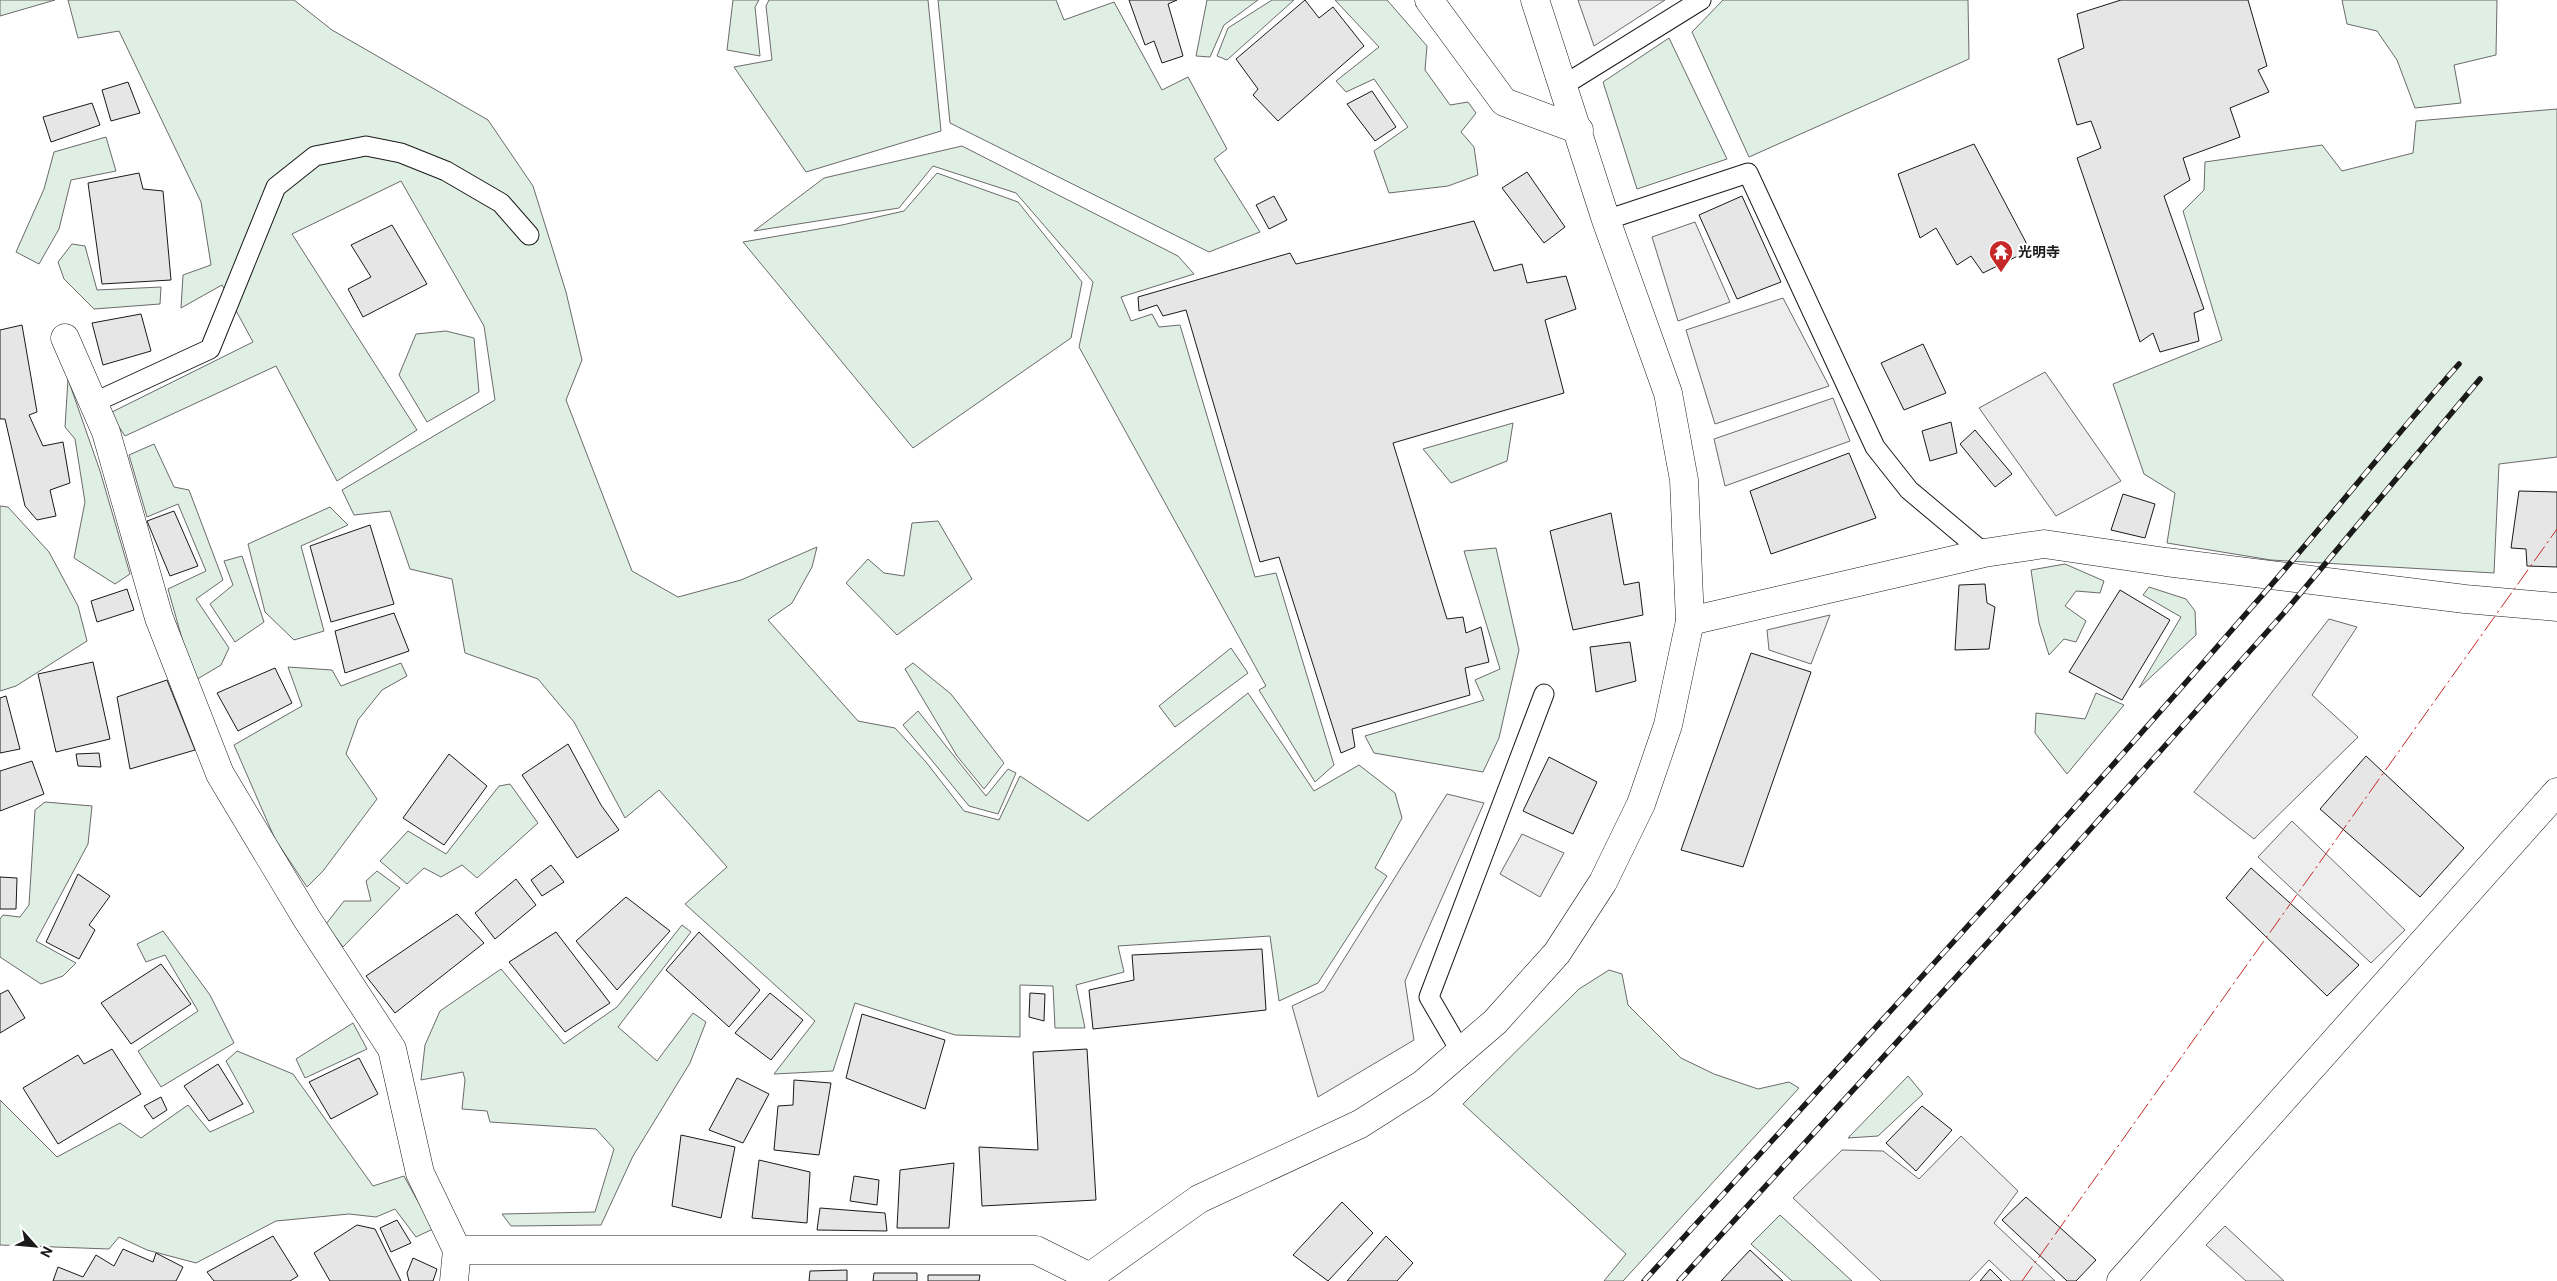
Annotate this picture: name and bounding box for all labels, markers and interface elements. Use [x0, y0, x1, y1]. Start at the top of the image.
temple icon: 光明寺 [1988, 239, 2014, 273]
place label: 光明寺 [2018, 244, 2060, 260]
north arrow [10, 1221, 60, 1271]
text: N [37, 1244, 56, 1260]

